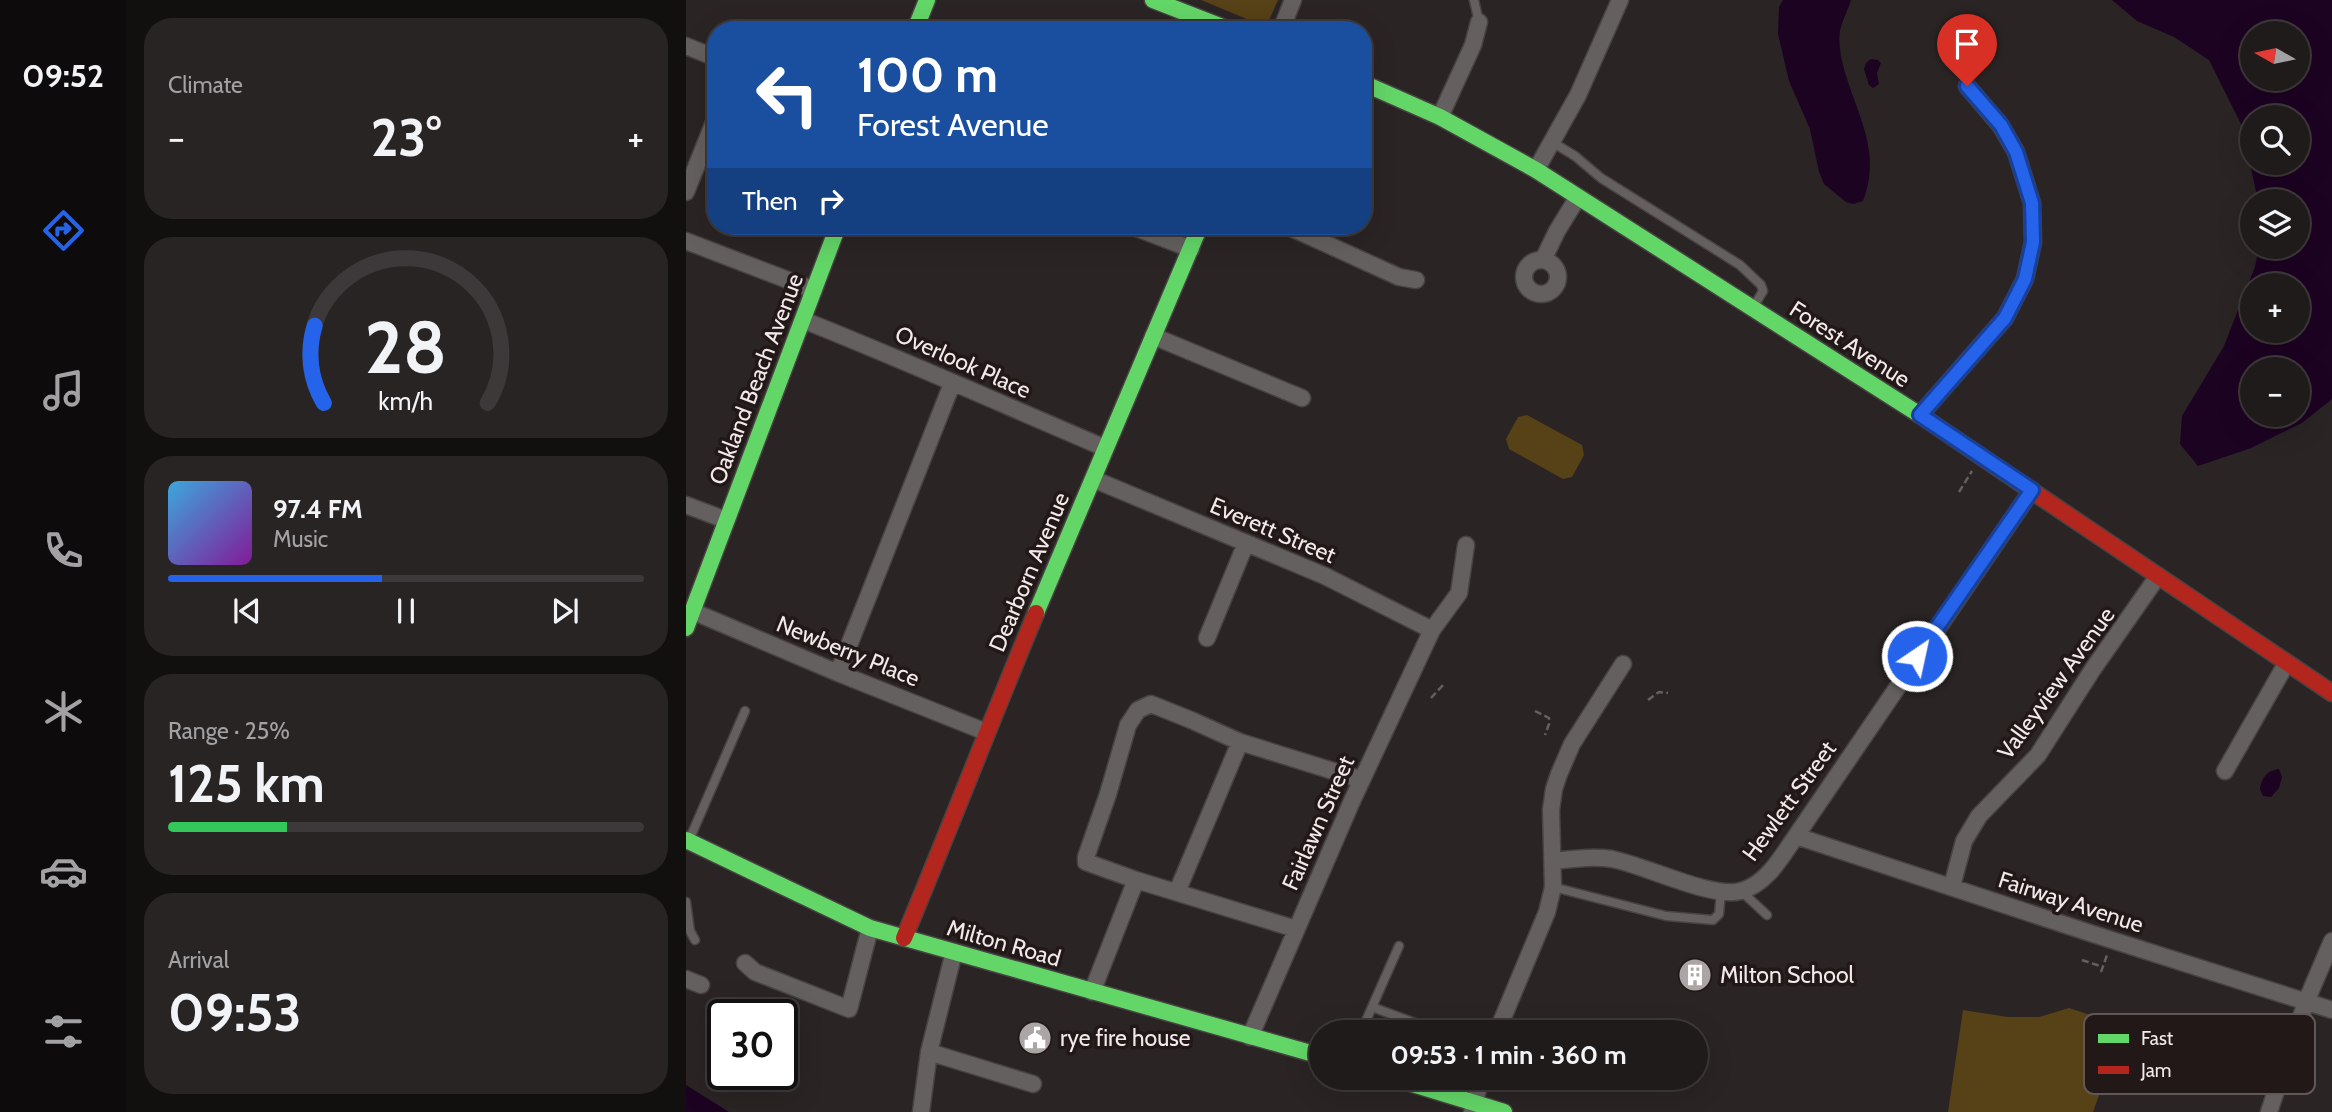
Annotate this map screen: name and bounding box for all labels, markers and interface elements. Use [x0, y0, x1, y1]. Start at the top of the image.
pin [1937, 14, 1997, 86]
north arrow [2240, 21, 2310, 91]
map controls [2240, 21, 2310, 427]
icon: arrive [1948, 25, 1986, 63]
text: 100 m [857, 45, 998, 104]
icon: left [742, 49, 833, 140]
text: 09:52 [22, 56, 104, 95]
text: Climate [168, 71, 243, 99]
text: Forest Avenue [857, 105, 1049, 144]
button: search [2240, 105, 2310, 175]
text: 23° [371, 106, 441, 169]
text: − [168, 114, 185, 161]
text: + [627, 114, 644, 161]
icon: right [812, 182, 850, 220]
text: Then [742, 185, 798, 217]
button: layers [2240, 189, 2310, 259]
icon: directions [39, 206, 88, 255]
street label: Oakland Beach Avenue [703, 269, 809, 488]
button: + [2240, 273, 2310, 343]
street label: Forest Avenue [1785, 295, 1916, 393]
text: 28 [365, 304, 447, 392]
street label: Overlook Place [891, 320, 1035, 404]
button: − [2240, 357, 2310, 427]
icon: music [39, 366, 88, 415]
text: km/h [379, 386, 433, 416]
street label: Dearborn Avenue [983, 488, 1075, 656]
street label: Everett Street [1206, 491, 1340, 569]
text: 97.4 FM [273, 493, 363, 525]
text: Music [273, 525, 328, 553]
icon: phone [39, 526, 88, 575]
icon: previous [228, 592, 266, 630]
icon: pause [387, 592, 425, 630]
icon: next [546, 592, 584, 630]
street label: Valleyview Avenue [1992, 601, 2121, 764]
street label: Newberry Place [772, 610, 924, 692]
position arrow [1880, 619, 1954, 693]
icon: climate [39, 687, 88, 736]
text: Range · 25% [168, 717, 290, 745]
street label: Hewlett Street [1736, 735, 1842, 866]
street label: Fairlawn Street [1276, 751, 1360, 894]
text: 125 km [168, 752, 325, 815]
icon: car [39, 847, 88, 896]
street label: Fairway Avenue [1995, 865, 2147, 939]
street label: Milton Road [944, 913, 1064, 973]
text: Arrival [168, 946, 229, 974]
building icon: Milton School [1676, 956, 1714, 994]
place label: Milton School [1720, 961, 1855, 989]
text: 09:53 [168, 981, 301, 1044]
speed limit sign: 30 [707, 999, 798, 1090]
icon: filters [39, 1007, 88, 1056]
legend [2084, 1014, 2315, 1094]
public building icon: rye fire house [1016, 1019, 1054, 1057]
place label: rye fire house [1060, 1024, 1191, 1052]
text: Fast [2141, 1027, 2174, 1050]
text: 09:53 · 1 min · 360 m [1390, 1039, 1627, 1071]
text: Jam [2140, 1059, 2171, 1082]

